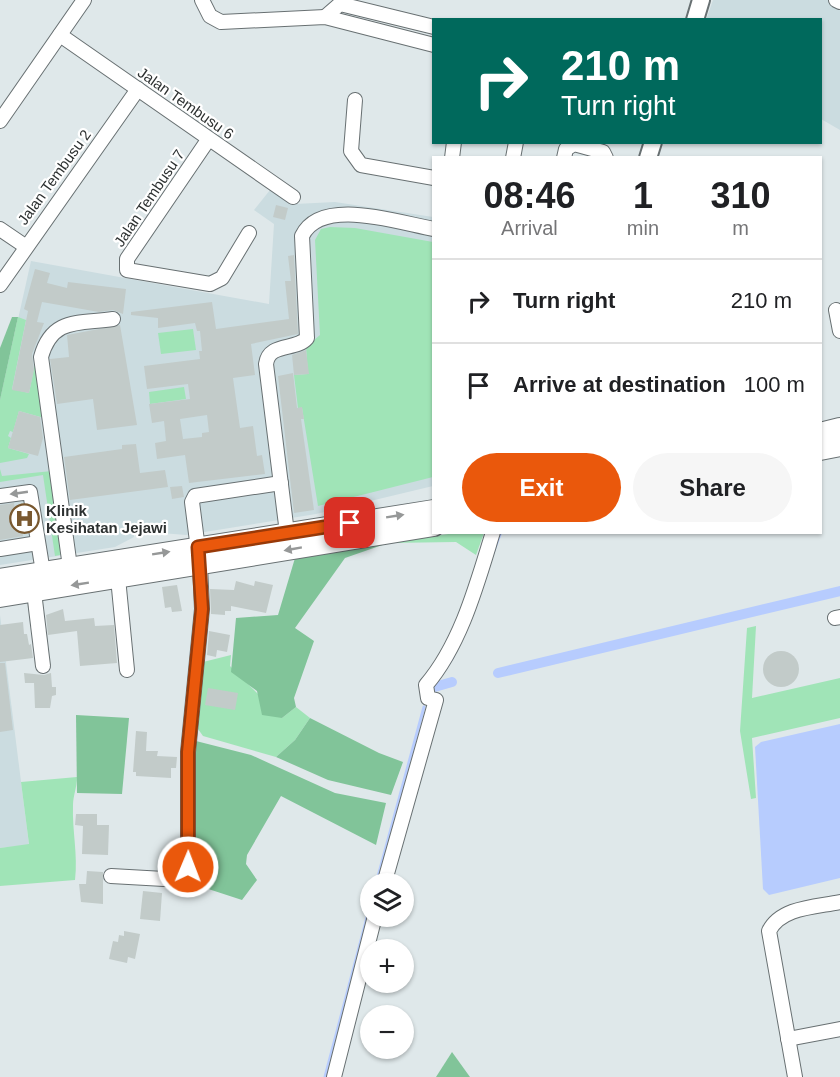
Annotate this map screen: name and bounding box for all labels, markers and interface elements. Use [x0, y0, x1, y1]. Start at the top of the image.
icon: right [462, 42, 540, 120]
text: 210 m [561, 42, 680, 89]
street label: Jalan Tembusu 6 [135, 64, 237, 142]
text: Turn right [561, 91, 676, 121]
street label: Jalan Tembusu 2 [14, 126, 94, 228]
street label: Jalan Tembusu 7 [110, 146, 188, 250]
text: 08:46 [483, 175, 575, 216]
text: 1 [633, 175, 653, 216]
text: 310 [710, 175, 771, 216]
text: Arrival [501, 217, 558, 239]
text: min [627, 217, 659, 239]
text: m [732, 217, 749, 239]
icon: right [462, 285, 495, 318]
text: Turn right [513, 288, 615, 313]
text: 210 m [731, 288, 792, 313]
icon: arrive [462, 369, 495, 402]
text: Arrive at destination [513, 372, 726, 397]
text: 100 m [744, 372, 805, 397]
button: Exit [462, 453, 621, 522]
button: Share [633, 453, 792, 522]
one-way arrow [10, 489, 29, 498]
pin [324, 497, 375, 548]
place label: Klinik Kesihatan Jejawi [46, 502, 167, 536]
hospital icon: Klinik Kesihatan Jejawi [9, 503, 41, 535]
icon: arrive [333, 506, 366, 539]
one-way arrow [386, 511, 405, 520]
one-way arrow [283, 545, 302, 554]
one-way arrow [152, 548, 171, 557]
one-way arrow [70, 580, 89, 589]
position arrow [156, 835, 220, 899]
map controls [360, 873, 414, 1059]
button: layers [360, 873, 414, 927]
button: + [360, 939, 414, 993]
button: − [360, 1005, 414, 1059]

